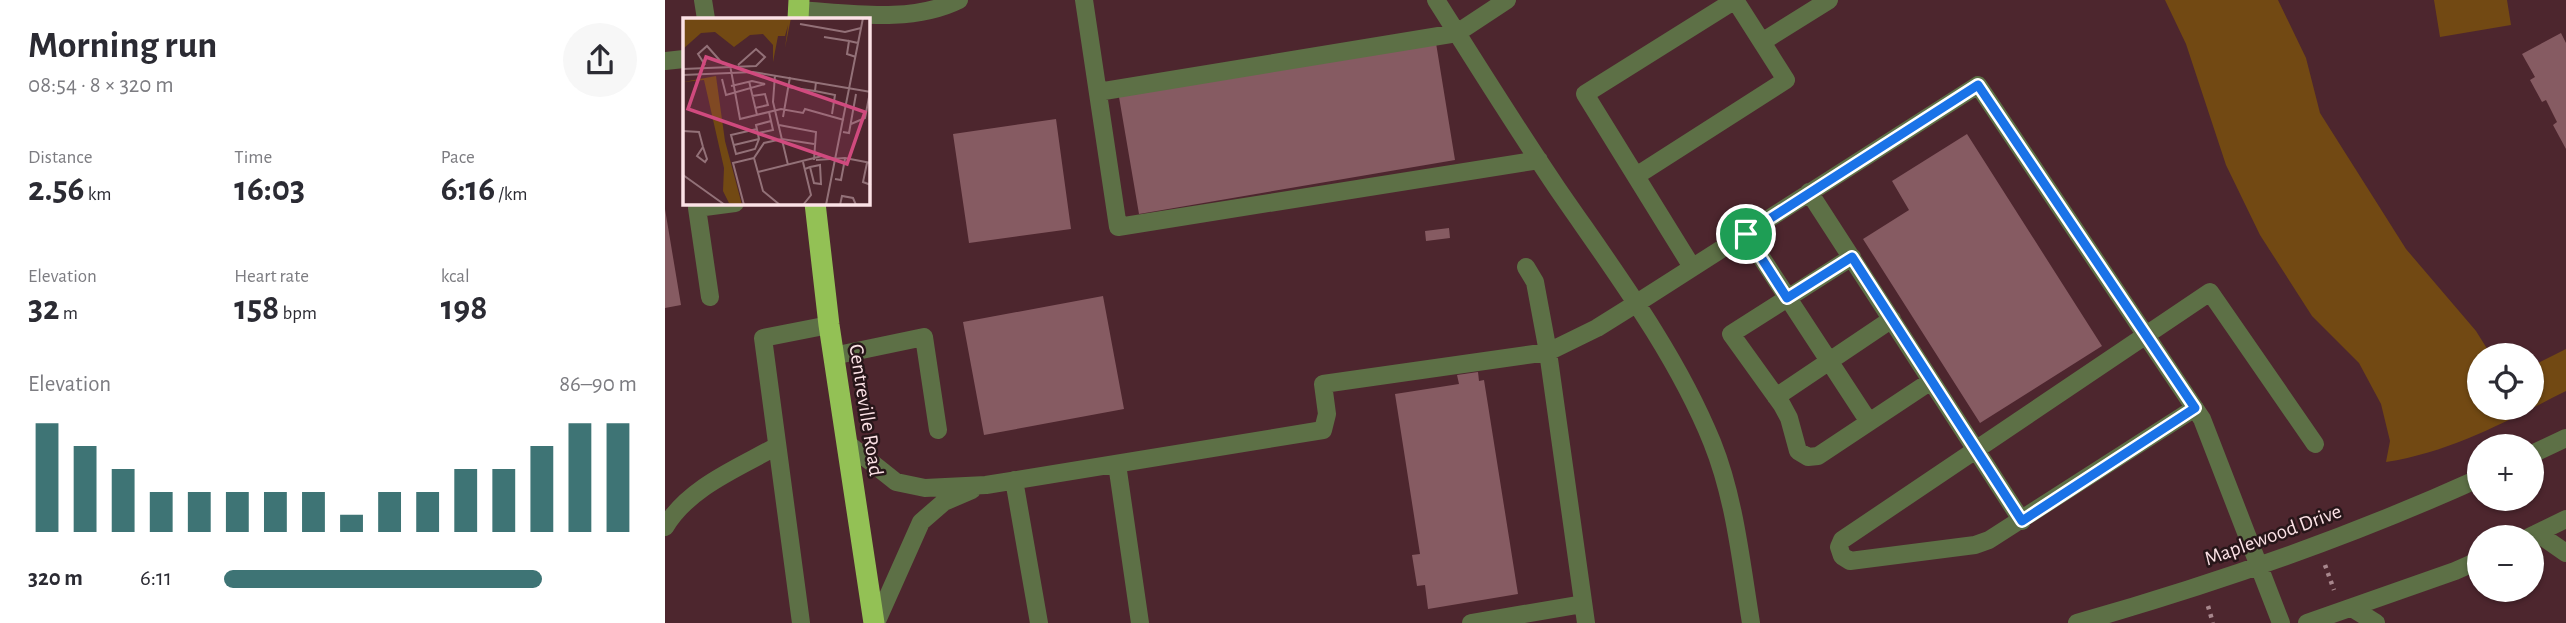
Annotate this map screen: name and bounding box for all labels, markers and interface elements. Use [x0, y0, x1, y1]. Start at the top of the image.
inset map [683, 18, 870, 205]
button: share [563, 23, 637, 97]
text: Morning run [28, 27, 217, 65]
text: 08:54 · 8 × 320 m [28, 74, 174, 97]
text: Distance [28, 148, 92, 167]
text: Time [234, 148, 272, 167]
text: Pace [441, 148, 475, 167]
text: 2.56 [28, 172, 85, 207]
text: 16:03 [234, 172, 305, 207]
text: 6:16 [441, 172, 495, 207]
text: km [85, 185, 112, 204]
text: /km [495, 185, 528, 204]
pin [1716, 204, 1776, 264]
icon: arrive [1727, 215, 1765, 253]
text: Elevation [28, 267, 97, 286]
text: Heart rate [234, 267, 309, 286]
text: kcal [441, 267, 470, 286]
text: 32 [28, 291, 60, 326]
text: 158 [234, 291, 279, 326]
text: 198 [441, 291, 487, 326]
text: m [60, 304, 78, 323]
text: bpm [279, 304, 317, 323]
street label: Centreville Road [845, 342, 887, 478]
map controls [2467, 343, 2544, 602]
button: locate [2467, 343, 2544, 420]
text: Elevation [28, 373, 111, 396]
text: 86–90 m [559, 373, 637, 396]
button: + [2467, 434, 2544, 511]
street label: Maplewood Drive [2202, 500, 2344, 570]
button: − [2467, 525, 2544, 602]
text: 320 m [28, 567, 83, 590]
text: 6:11 [140, 567, 172, 590]

